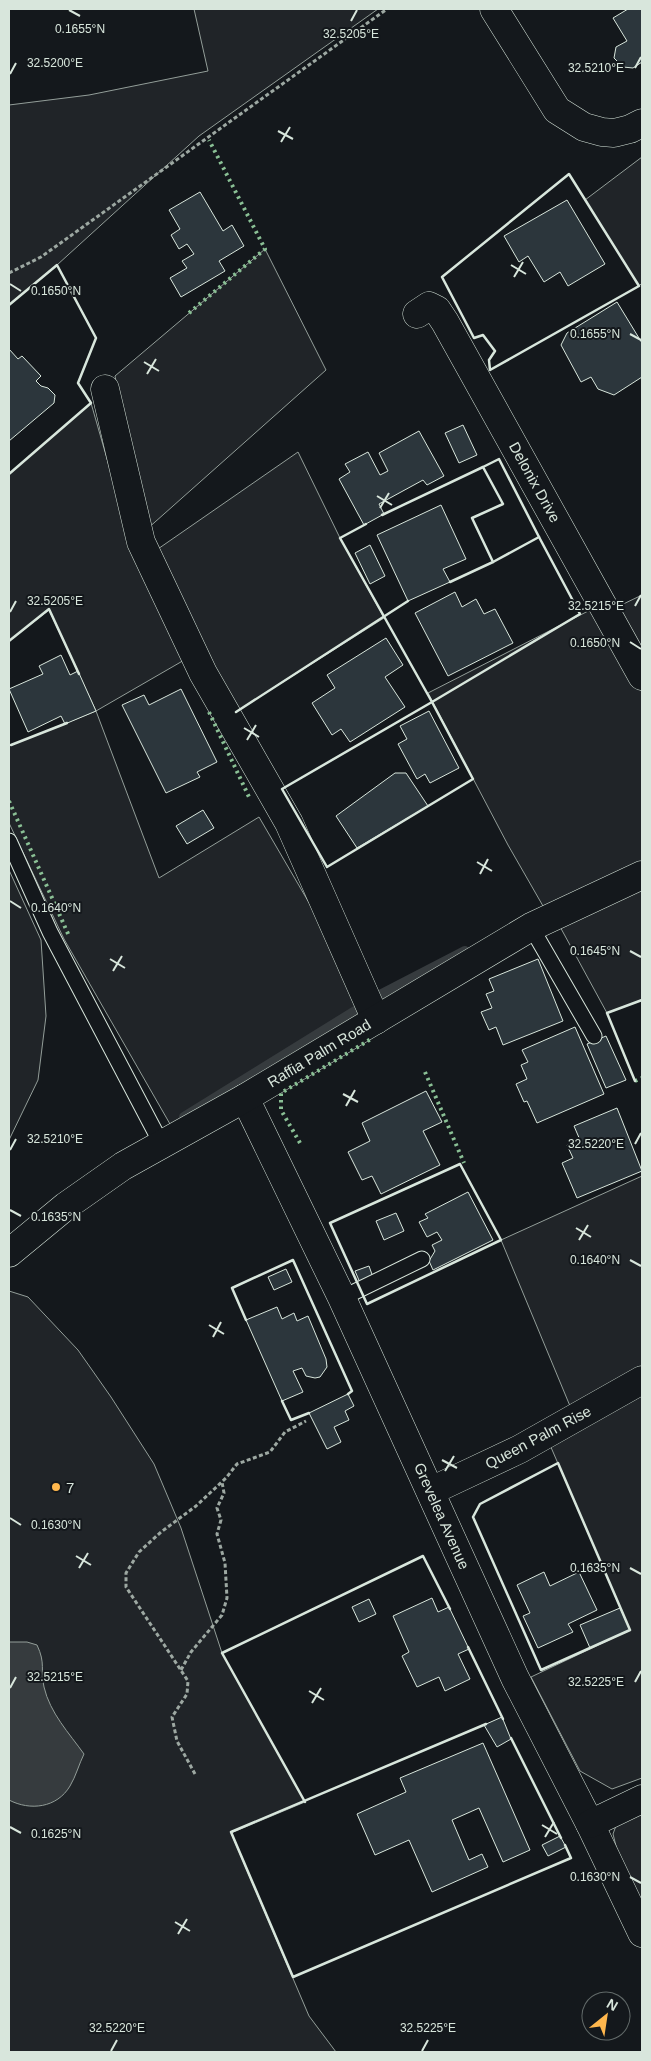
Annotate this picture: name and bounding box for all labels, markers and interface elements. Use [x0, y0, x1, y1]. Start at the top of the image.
text: 0.1655°N [55, 22, 105, 36]
text: 32.5205°E [323, 27, 379, 41]
text: 32.5200°E [27, 56, 83, 70]
text: 32.5210°E [568, 61, 624, 75]
text: 0.1650°N [31, 284, 81, 298]
text: 0.1655°N [570, 327, 620, 341]
street label: Delonix Drive [506, 439, 564, 525]
text: 32.5205°E [27, 594, 83, 608]
text: 32.5215°E [568, 599, 624, 613]
text: 0.1650°N [570, 636, 620, 650]
text: 0.1640°N [31, 901, 81, 915]
text: 0.1645°N [570, 944, 620, 958]
street label: Raffia Palm Road [264, 1016, 374, 1090]
text: 32.5210°E [27, 1132, 83, 1146]
text: 32.5220°E [568, 1137, 624, 1151]
text: 0.1635°N [31, 1210, 81, 1224]
text: 0.1640°N [570, 1253, 620, 1267]
street label: Queen Palm Rise [482, 1402, 594, 1472]
street label: Grevelea Avenue [411, 1460, 473, 1572]
place label: 7 [66, 1479, 74, 1496]
marker: 7 [50, 1481, 62, 1493]
text: 0.1630°N [31, 1518, 81, 1532]
text: 0.1635°N [570, 1561, 620, 1575]
text: 32.5215°E [27, 1670, 83, 1684]
text: 32.5225°E [568, 1675, 624, 1689]
text: 0.1625°N [31, 1827, 81, 1841]
text: 0.1630°N [570, 1870, 620, 1884]
north arrow [581, 1991, 631, 2041]
text: N [604, 1995, 621, 2014]
text: 32.5220°E [89, 2021, 145, 2035]
text: 32.5225°E [400, 2021, 456, 2035]

